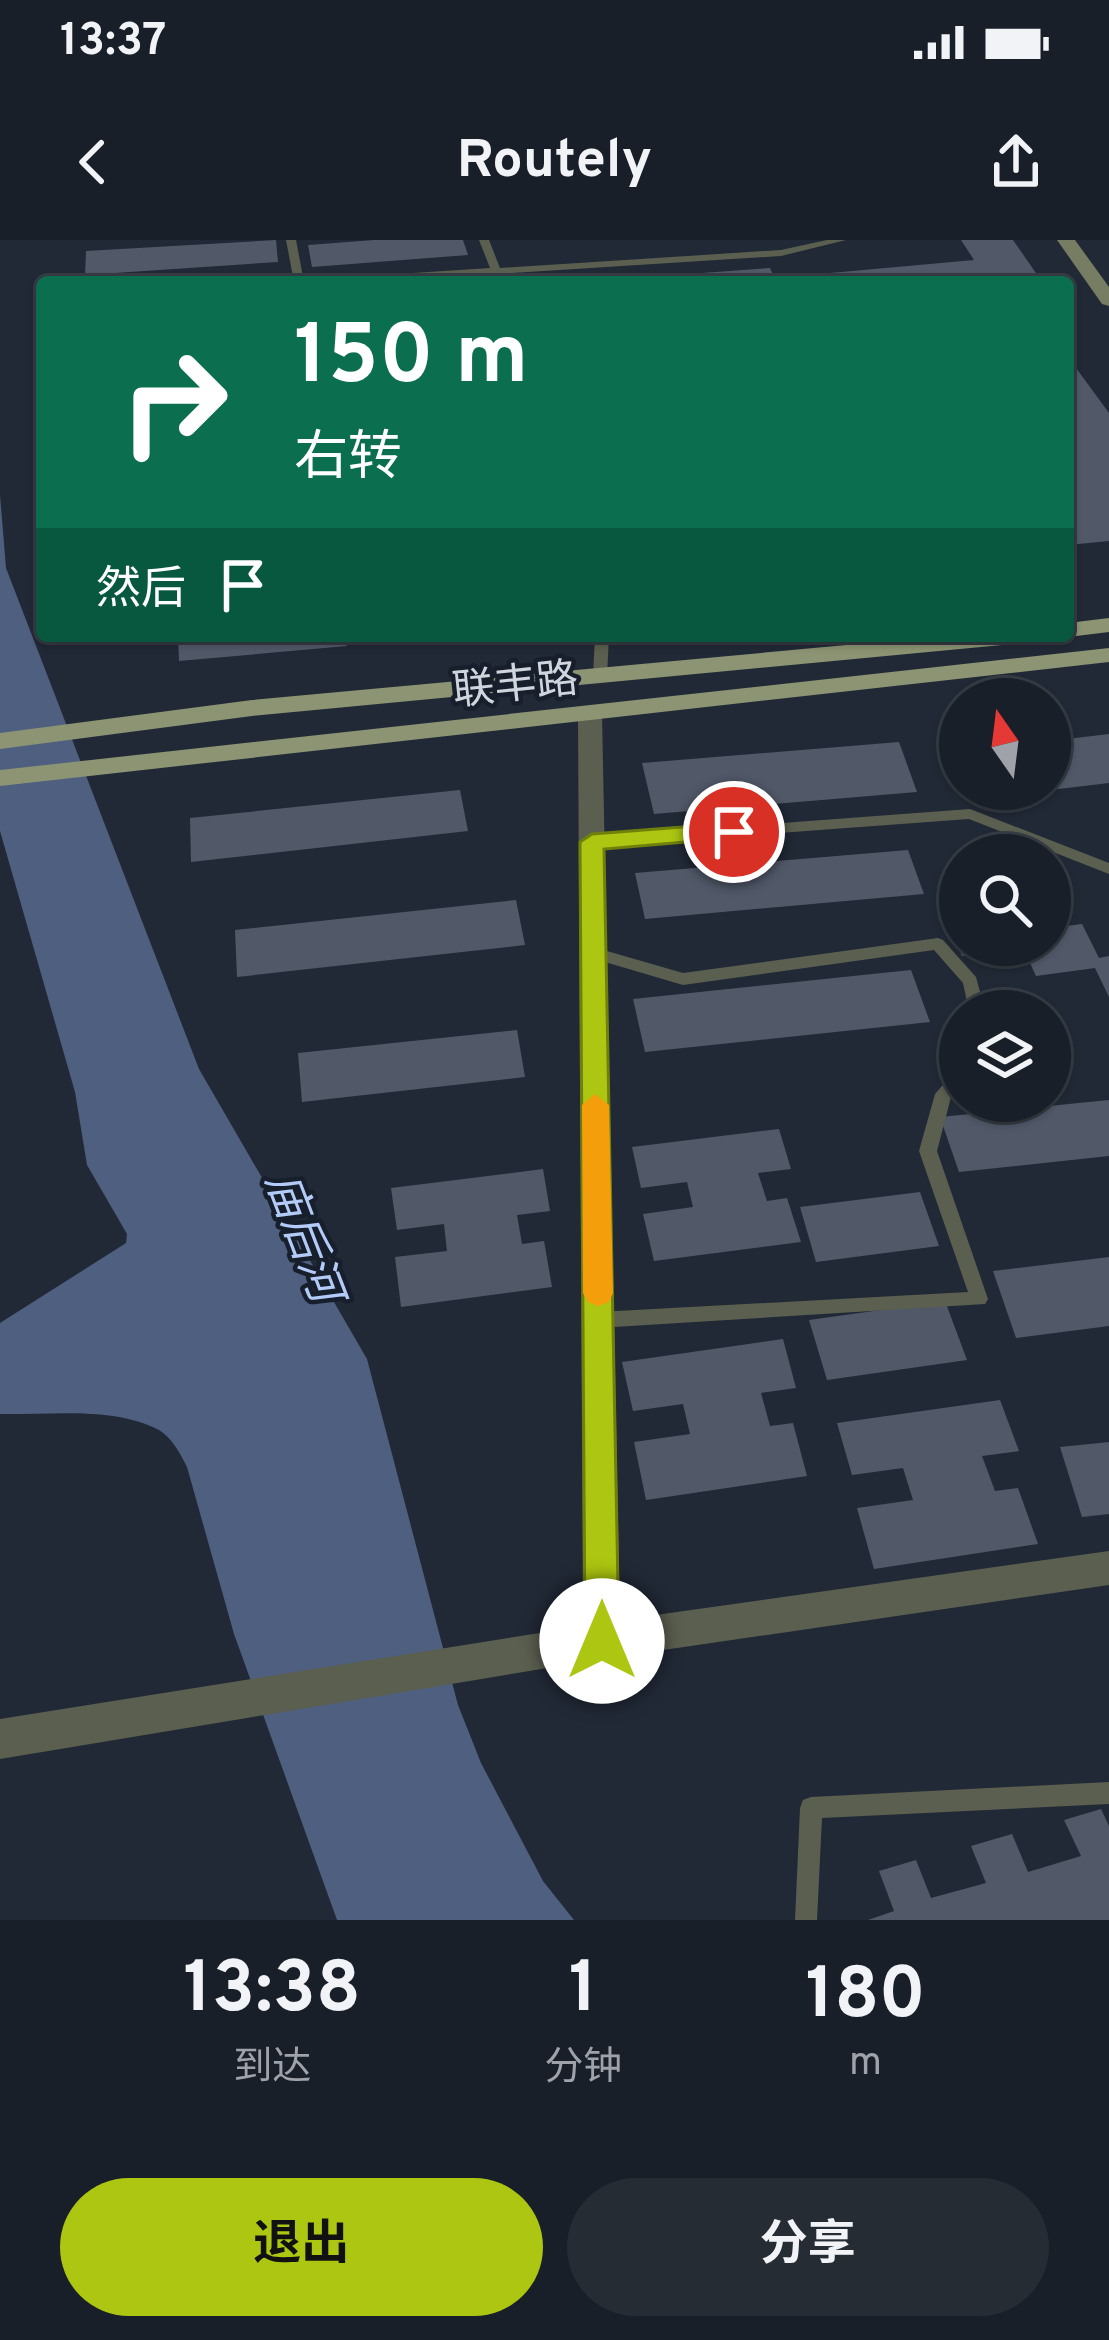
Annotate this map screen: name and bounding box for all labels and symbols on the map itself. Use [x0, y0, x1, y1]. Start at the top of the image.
street label: 联丰路 [450, 655, 581, 720]
north arrow [939, 678, 1071, 810]
pin [683, 781, 785, 883]
water label: 庙后河 [250, 1164, 354, 1318]
position arrow [539, 1578, 665, 1704]

